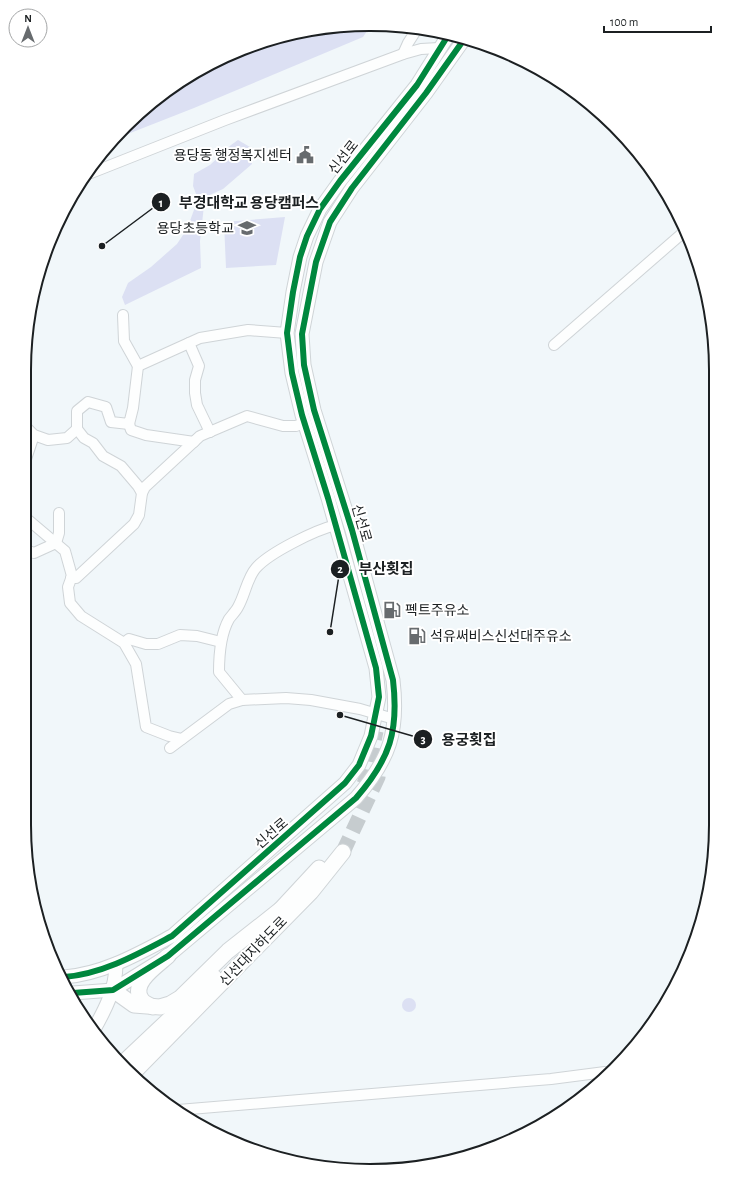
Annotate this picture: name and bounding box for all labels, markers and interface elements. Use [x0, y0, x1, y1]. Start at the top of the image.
north arrow [8, 8, 48, 48]
scale bar [604, 8, 711, 34]
text: N [24, 13, 32, 24]
text: 100 m [610, 16, 638, 28]
street label: 신선로 [326, 137, 361, 177]
public building icon: 용당동 행정복지센터 [295, 145, 315, 165]
place label: 용당동 행정복지센터 [174, 148, 292, 163]
callout: 부경대학교 용당캠퍼스 [151, 189, 328, 216]
text: 부경대학교 용당캠퍼스 [179, 194, 319, 211]
text: 1 [159, 197, 163, 209]
school or university icon: 용당초등학교 [237, 218, 257, 238]
place label: 용당초등학교 [157, 220, 234, 236]
street label: 신선로 [349, 502, 374, 544]
callout: 부산횟집 [330, 555, 421, 582]
text: 부산횟집 [358, 560, 414, 577]
text: 2 [337, 563, 343, 575]
fuel station icon: 펙트주유소 [382, 600, 402, 620]
place label: 펙트주유소 [405, 603, 470, 618]
fuel station icon: 석유써비스신선대주유소 [407, 626, 427, 646]
place label: 석유써비스신선대주유소 [430, 629, 572, 644]
callout: 용궁횟집 [413, 726, 505, 753]
text: 용궁횟집 [441, 731, 497, 748]
text: 3 [420, 733, 426, 745]
street label: 신선로 [252, 815, 291, 852]
street label: 신선대지하도로 [217, 914, 290, 989]

